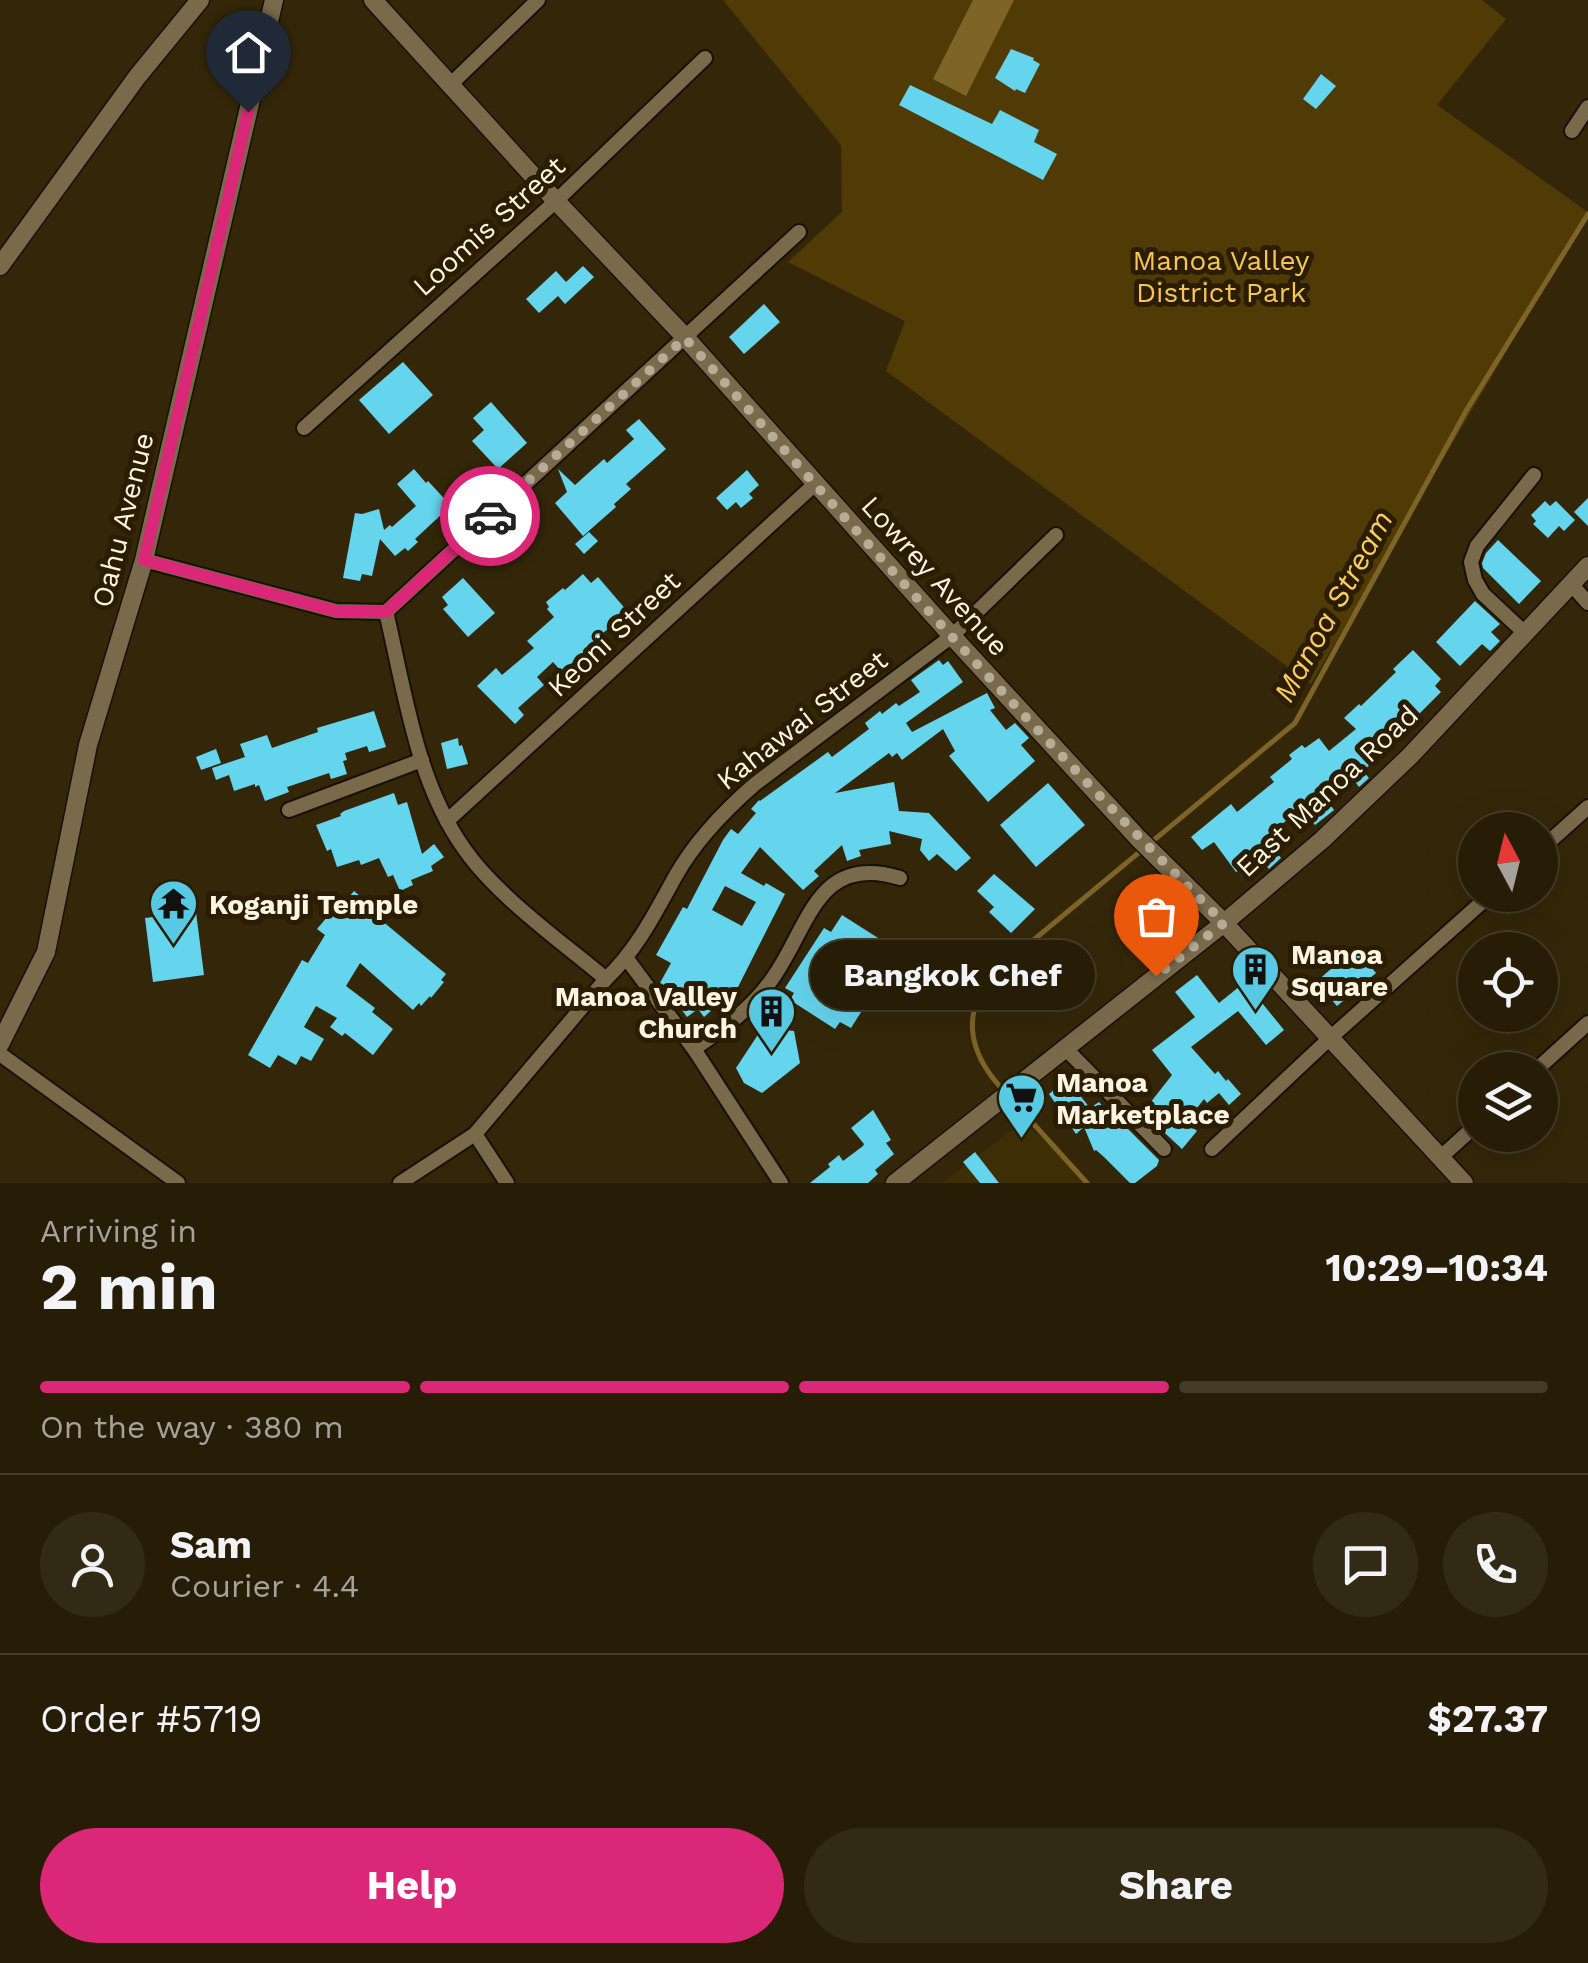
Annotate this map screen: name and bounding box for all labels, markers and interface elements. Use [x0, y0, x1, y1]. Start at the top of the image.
pin [206, 10, 291, 113]
icon: home [221, 25, 276, 80]
street label: Loomis Street [406, 149, 572, 303]
park label: Manoa Valley District Park [1133, 244, 1310, 309]
street label: Oahu Avenue [85, 429, 161, 611]
courier [440, 466, 540, 566]
icon: car [463, 489, 518, 544]
street label: Lowrey Avenue [855, 489, 1015, 663]
water label: Manoa Stream [1266, 504, 1400, 708]
street label: Keoni Street [541, 564, 687, 704]
street label: Kahawai Street [710, 643, 894, 797]
street label: East Manoa Road [1229, 698, 1425, 884]
north arrow [1458, 812, 1558, 912]
map controls [1458, 812, 1558, 1152]
pin [1114, 874, 1199, 977]
temple icon: Koganji Temple [148, 878, 200, 946]
place label: Koganji Temple [209, 888, 418, 921]
icon: bag [1129, 889, 1184, 944]
button: locate [1458, 932, 1558, 1032]
place label: Manoa Square [1291, 938, 1388, 1003]
callout: Bangkok Chef [811, 941, 1096, 1011]
building icon: Manoa Square [1230, 944, 1282, 1012]
text: Bangkok Chef [843, 956, 1062, 994]
place label: Manoa Valley Church [555, 980, 737, 1045]
building icon: Manoa Valley Church [746, 986, 798, 1054]
button: layers [1458, 1052, 1558, 1152]
place label: Manoa Marketplace [1056, 1066, 1230, 1131]
supermarket icon: Manoa Marketplace [995, 1072, 1047, 1140]
text: Arriving in [40, 1212, 197, 1250]
text: 10:29–10:34 [1325, 1246, 1548, 1290]
text: 2 min [40, 1249, 218, 1325]
text: On the way · 380 m [40, 1408, 344, 1446]
button: person [40, 1512, 145, 1617]
button: chat [1313, 1512, 1418, 1617]
button: phone [1443, 1512, 1548, 1617]
text: Sam [170, 1523, 252, 1567]
text: Courier · 4.4 [170, 1567, 359, 1605]
text: Order #5719 [40, 1697, 262, 1741]
text: $27.37 [1428, 1697, 1548, 1741]
button: Help [40, 1828, 784, 1943]
button: Share [804, 1828, 1548, 1943]

